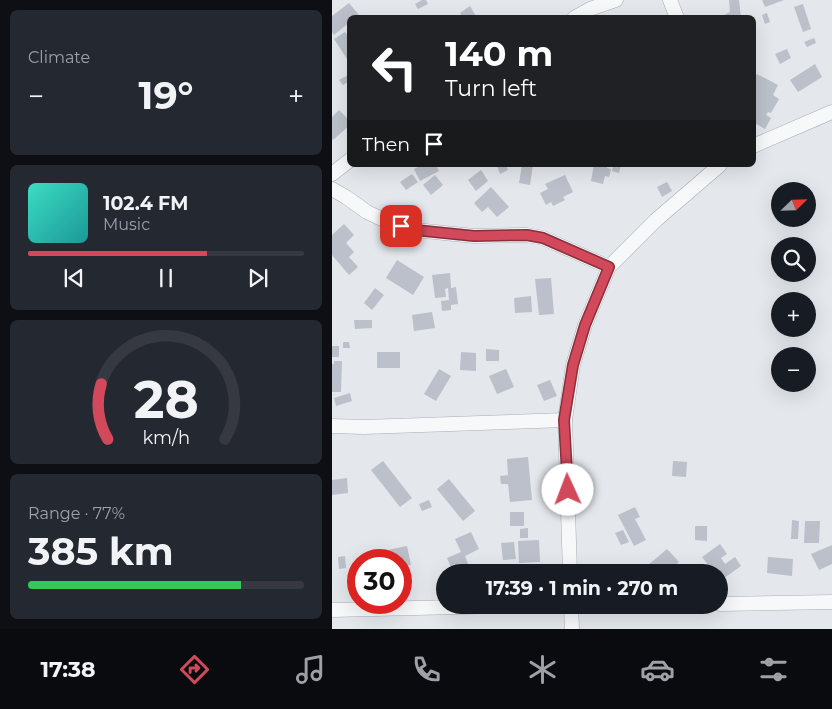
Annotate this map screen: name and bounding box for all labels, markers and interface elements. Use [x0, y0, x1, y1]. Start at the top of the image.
text: 140 m [445, 32, 553, 75]
icon: left [362, 35, 427, 100]
text: Climate [28, 48, 90, 67]
text: 19° [139, 72, 194, 119]
text: Turn left [445, 75, 537, 102]
text: − [28, 79, 44, 113]
text: + [288, 79, 304, 113]
icon: arrive [420, 130, 448, 158]
text: Then [362, 133, 410, 156]
north arrow [771, 182, 816, 228]
map controls [771, 182, 816, 392]
text: 102.4 FM [103, 192, 188, 215]
pin [380, 205, 422, 247]
icon: arrive [387, 212, 415, 240]
text: Music [103, 215, 150, 234]
button: search [771, 237, 816, 282]
icon: previous [60, 264, 88, 292]
icon: pause [152, 264, 180, 292]
icon: next [244, 264, 272, 292]
button: + [771, 292, 816, 337]
button: − [771, 347, 816, 392]
text: 28 [133, 368, 199, 431]
text: km/h [142, 427, 190, 448]
position arrow [541, 463, 593, 515]
text: Range · 77% [28, 504, 125, 523]
text: 385 km [28, 528, 174, 575]
speed limit sign: 30 [347, 549, 412, 614]
text: 17:39 · 1 min · 270 m [486, 577, 678, 600]
icon: directions [177, 652, 212, 687]
icon: music [293, 652, 328, 687]
icon: phone [409, 652, 444, 687]
icon: climate [525, 652, 560, 687]
icon: car [640, 652, 675, 687]
icon: filters [756, 652, 791, 687]
text: 17:38 [40, 656, 96, 683]

